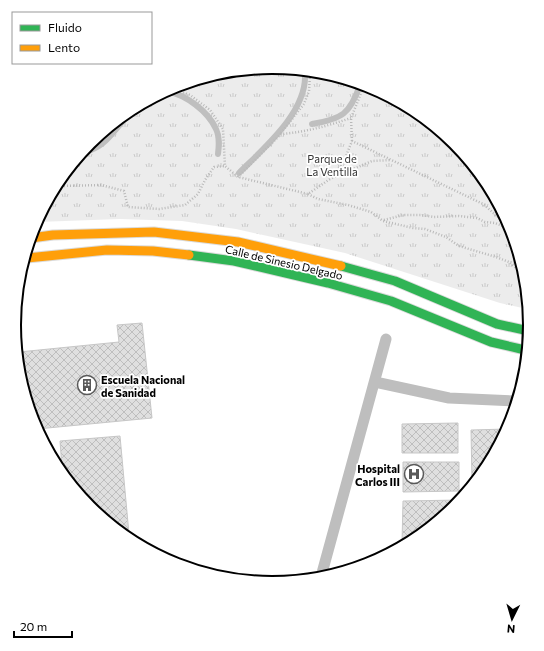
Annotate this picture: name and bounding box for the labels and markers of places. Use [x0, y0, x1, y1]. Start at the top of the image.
place label: Escuela Nacional de Sanidad [101, 373, 185, 399]
building icon: Escuela Nacional de Sanidad [76, 374, 98, 396]
place label: Hospital Carlos III [355, 462, 400, 488]
hospital icon: Hospital Carlos III [403, 463, 425, 485]

